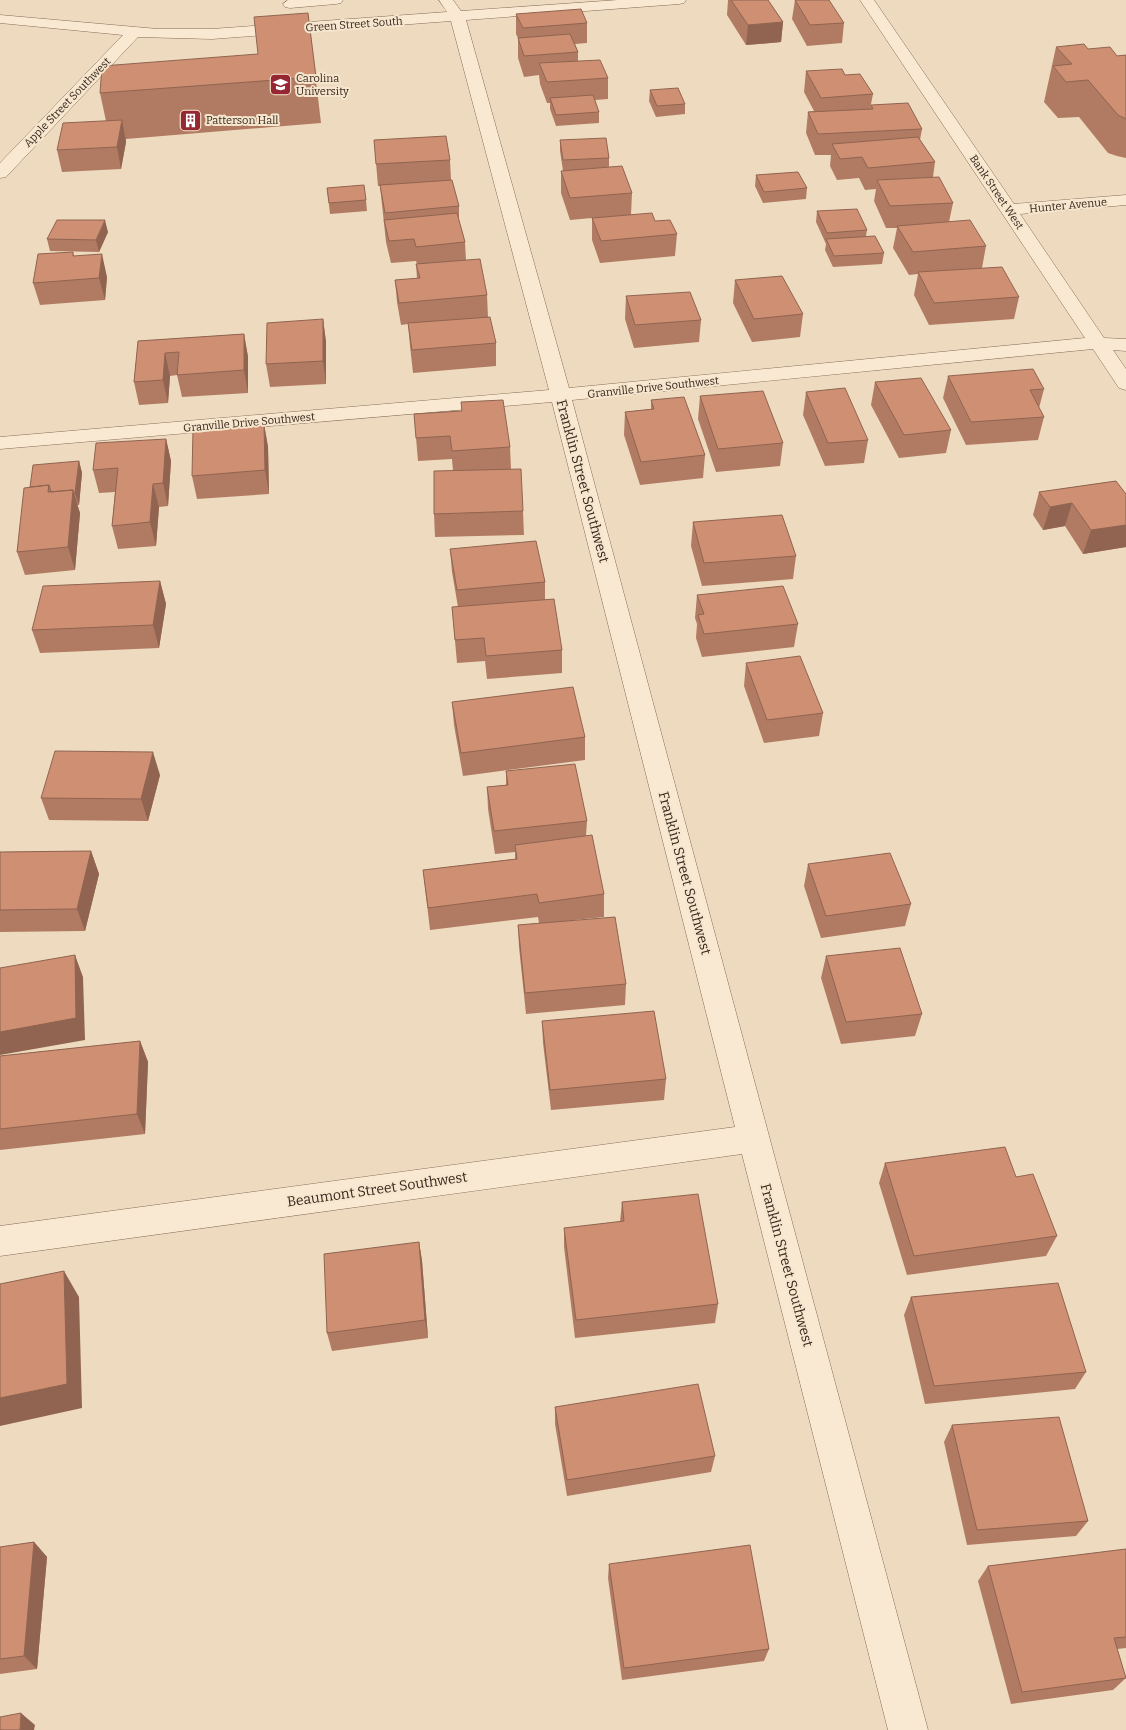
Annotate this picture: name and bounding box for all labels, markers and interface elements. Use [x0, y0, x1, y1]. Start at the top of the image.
street label: Green Street South [305, 15, 403, 34]
street label: Apple Street Southwest [21, 55, 113, 150]
school or university icon: Carolina University [268, 72, 292, 96]
place label: Carolina University [296, 72, 349, 98]
building icon: Patterson Hall [178, 108, 202, 132]
place label: Patterson Hall [206, 114, 279, 127]
street label: Bank Street West [967, 152, 1026, 232]
street label: Hunter Avenue [1029, 196, 1108, 215]
street label: Granville Drive Southwest [587, 374, 719, 401]
street label: Franklin Street Southwest [553, 398, 613, 565]
street label: Granville Drive Southwest [183, 410, 315, 435]
street label: Franklin Street Southwest [655, 790, 715, 957]
street label: Beaumont Street Southwest [286, 1168, 468, 1211]
street label: Franklin Street Southwest [757, 1182, 817, 1349]

